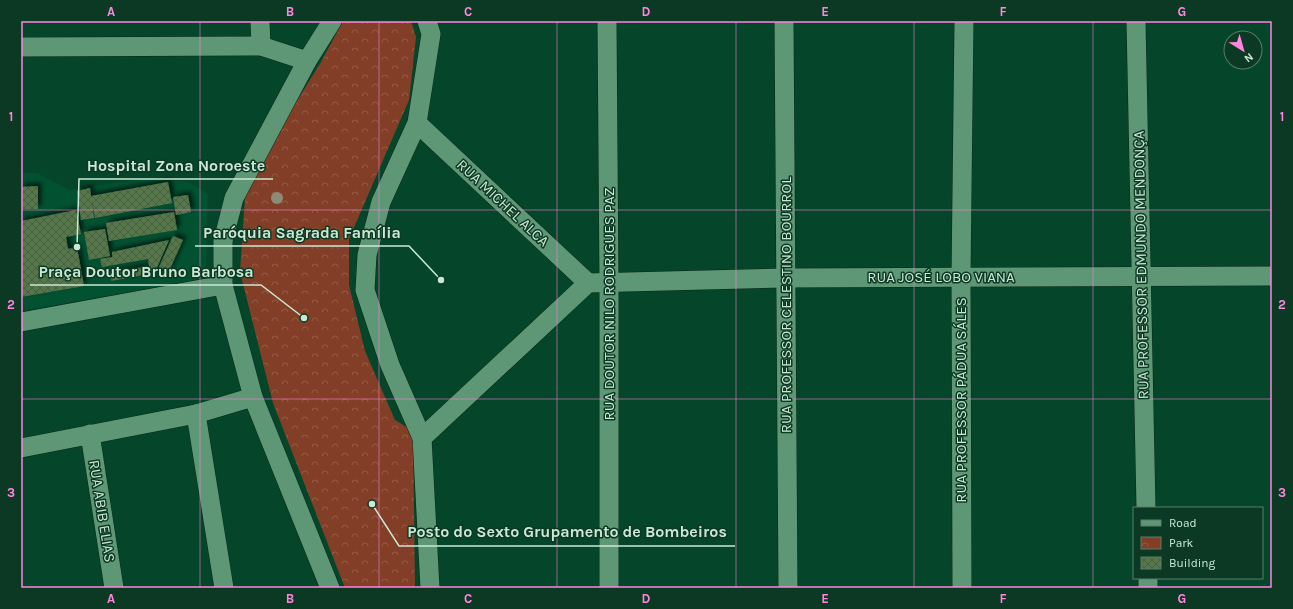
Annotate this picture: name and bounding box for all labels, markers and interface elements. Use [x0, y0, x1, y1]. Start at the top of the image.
text: A [107, 4, 115, 19]
text: B [286, 4, 294, 19]
text: C [464, 4, 472, 19]
text: D [642, 4, 651, 19]
text: E [821, 4, 829, 19]
text: F [999, 4, 1007, 19]
text: G [1178, 4, 1186, 19]
north arrow [1223, 30, 1263, 70]
text: N [1242, 50, 1256, 65]
text: 1 [9, 109, 13, 124]
text: 1 [1280, 109, 1284, 124]
street label: RUA PROFESSOR EDMUNDO MENDONÇA [1130, 130, 1152, 399]
callout: Hospital Zona Noroeste [79, 151, 273, 179]
text: Hospital Zona Noroeste [87, 156, 265, 175]
street label: RUA MICHEL ALCA [453, 156, 553, 251]
street label: RUA PROFESSOR CELESTINO BOURROL [777, 177, 795, 433]
street label: RUA DOUTOR NILO RODRIGUES PAZ [600, 187, 618, 421]
callout: Paróquia Sagrada Família [195, 218, 409, 246]
text: Paróquia Sagrada Família [203, 223, 401, 242]
callout: Praça Doutor Bruno Barbosa [30, 257, 261, 285]
text: Praça Doutor Bruno Barbosa [38, 262, 254, 281]
street label: RUA JOSÉ LOBO VIANA [867, 268, 1015, 286]
text: 2 [7, 297, 15, 312]
street label: RUA PROFESSOR PÁDUA SÁLES [952, 297, 970, 503]
text: 2 [1278, 297, 1286, 312]
street label: RUA ABIB ELIAS [85, 458, 119, 564]
text: 3 [7, 485, 15, 500]
text: 3 [1278, 485, 1286, 500]
legend [1133, 507, 1263, 579]
text: Road [1169, 516, 1197, 530]
callout: Posto do Sexto Grupamento de Bombeiros [399, 518, 735, 546]
text: Posto do Sexto Grupamento de Bombeiros [407, 522, 727, 541]
text: Park [1169, 536, 1194, 550]
text: Building [1169, 556, 1216, 570]
text: A [107, 591, 115, 606]
text: B [286, 591, 294, 606]
text: C [464, 591, 472, 606]
text: D [642, 591, 651, 606]
text: E [821, 591, 829, 606]
text: F [999, 591, 1007, 606]
text: G [1178, 591, 1186, 606]

